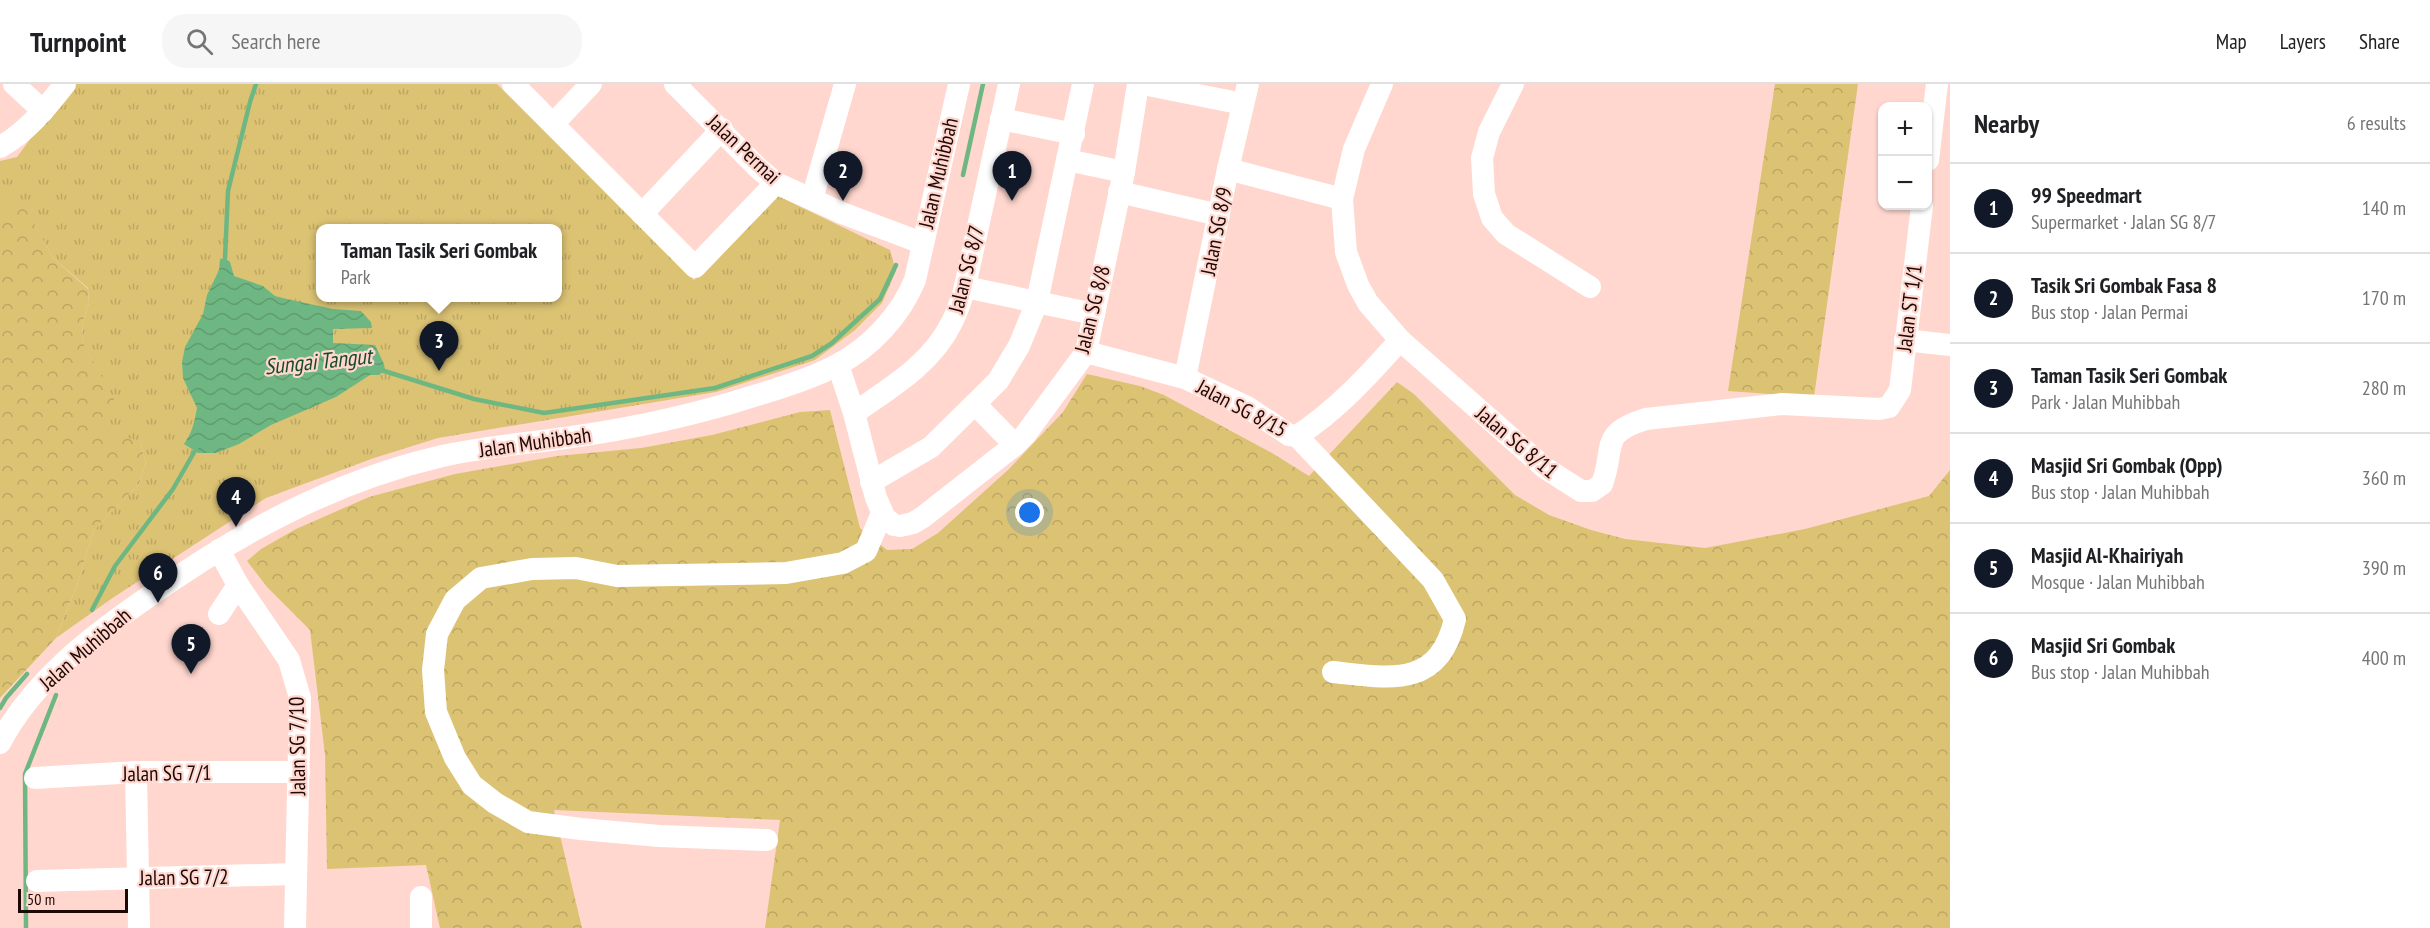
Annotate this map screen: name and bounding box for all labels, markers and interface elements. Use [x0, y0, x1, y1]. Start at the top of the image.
search box [162, 14, 582, 68]
text: Turnpoint [30, 23, 126, 60]
icon: search [183, 25, 216, 58]
text: Search here [231, 27, 321, 55]
text: Map [2216, 28, 2247, 55]
text: Layers [2280, 28, 2326, 55]
text: Share [2359, 28, 2400, 55]
map controls [1878, 102, 1932, 210]
button: + [1878, 102, 1932, 156]
text: Nearby [1974, 107, 2039, 140]
street label: Jalan Permai [701, 108, 786, 190]
text: 6 results [2347, 110, 2406, 136]
street label: Jalan Muhibbah [912, 115, 964, 232]
pin: 2 [824, 152, 862, 201]
pin: 1 [992, 152, 1032, 201]
button: − [1878, 156, 1932, 210]
text: 99 Speedmart [2031, 181, 2142, 209]
street label: Jalan SG 8/9 [1194, 185, 1238, 278]
text: 1 [1989, 195, 1998, 221]
text: 140 m [2362, 195, 2406, 221]
text: Supermarket · Jalan SG 8/7 [2031, 209, 2216, 235]
street label: Jalan SG 8/7 [942, 222, 990, 317]
popup [316, 224, 562, 302]
text: Taman Tasik Seri Gombak [341, 236, 537, 264]
street label: Jalan SG 8/8 [1068, 262, 1116, 357]
street label: Jalan ST 1/1 [1890, 263, 1928, 354]
text: Park [341, 264, 371, 290]
text: Tasik Sri Gombak Fasa 8 [2031, 271, 2217, 299]
text: 2 [1989, 285, 1998, 311]
text: 170 m [2362, 285, 2406, 311]
text: Bus stop · Jalan Permai [2031, 299, 2188, 325]
pin: 3 [420, 322, 458, 371]
water label: Sungai Tangut [263, 341, 376, 381]
text: Taman Tasik Seri Gombak [2031, 361, 2227, 389]
street label: Jalan SG 8/15 [1191, 372, 1292, 443]
text: 3 [1989, 375, 1998, 401]
text: 280 m [2362, 375, 2406, 401]
text: Park · Jalan Muhibbah [2031, 389, 2180, 415]
street label: Jalan SG 8/11 [1470, 399, 1564, 484]
street label: Jalan Muhibbah [476, 421, 593, 463]
text: Masjid Sri Gombak (Opp) [2031, 451, 2223, 479]
text: 4 [1989, 465, 1998, 491]
text: 360 m [2362, 465, 2406, 491]
pin: 4 [216, 478, 256, 527]
text: Bus stop · Jalan Muhibbah [2031, 479, 2210, 505]
your location [1015, 498, 1044, 527]
text: Masjid Al-Khairiyah [2031, 541, 2183, 569]
pin: 6 [138, 554, 178, 603]
text: 5 [1989, 555, 1998, 581]
text: 390 m [2362, 555, 2406, 581]
text: Mosque · Jalan Muhibbah [2031, 569, 2205, 595]
street label: Jalan Muhibbah [33, 602, 136, 697]
pin: 5 [172, 624, 210, 674]
text: Masjid Sri Gombak [2031, 631, 2175, 659]
text: 6 [1989, 645, 1998, 671]
text: 400 m [2362, 645, 2406, 671]
text: Bus stop · Jalan Muhibbah [2031, 659, 2210, 685]
street label: Jalan SG 7/10 [283, 696, 311, 797]
street label: Jalan SG 7/1 [121, 759, 212, 787]
street label: Jalan SG 7/2 [138, 863, 229, 891]
scale bar [18, 886, 128, 914]
text: 50 m [27, 889, 55, 909]

